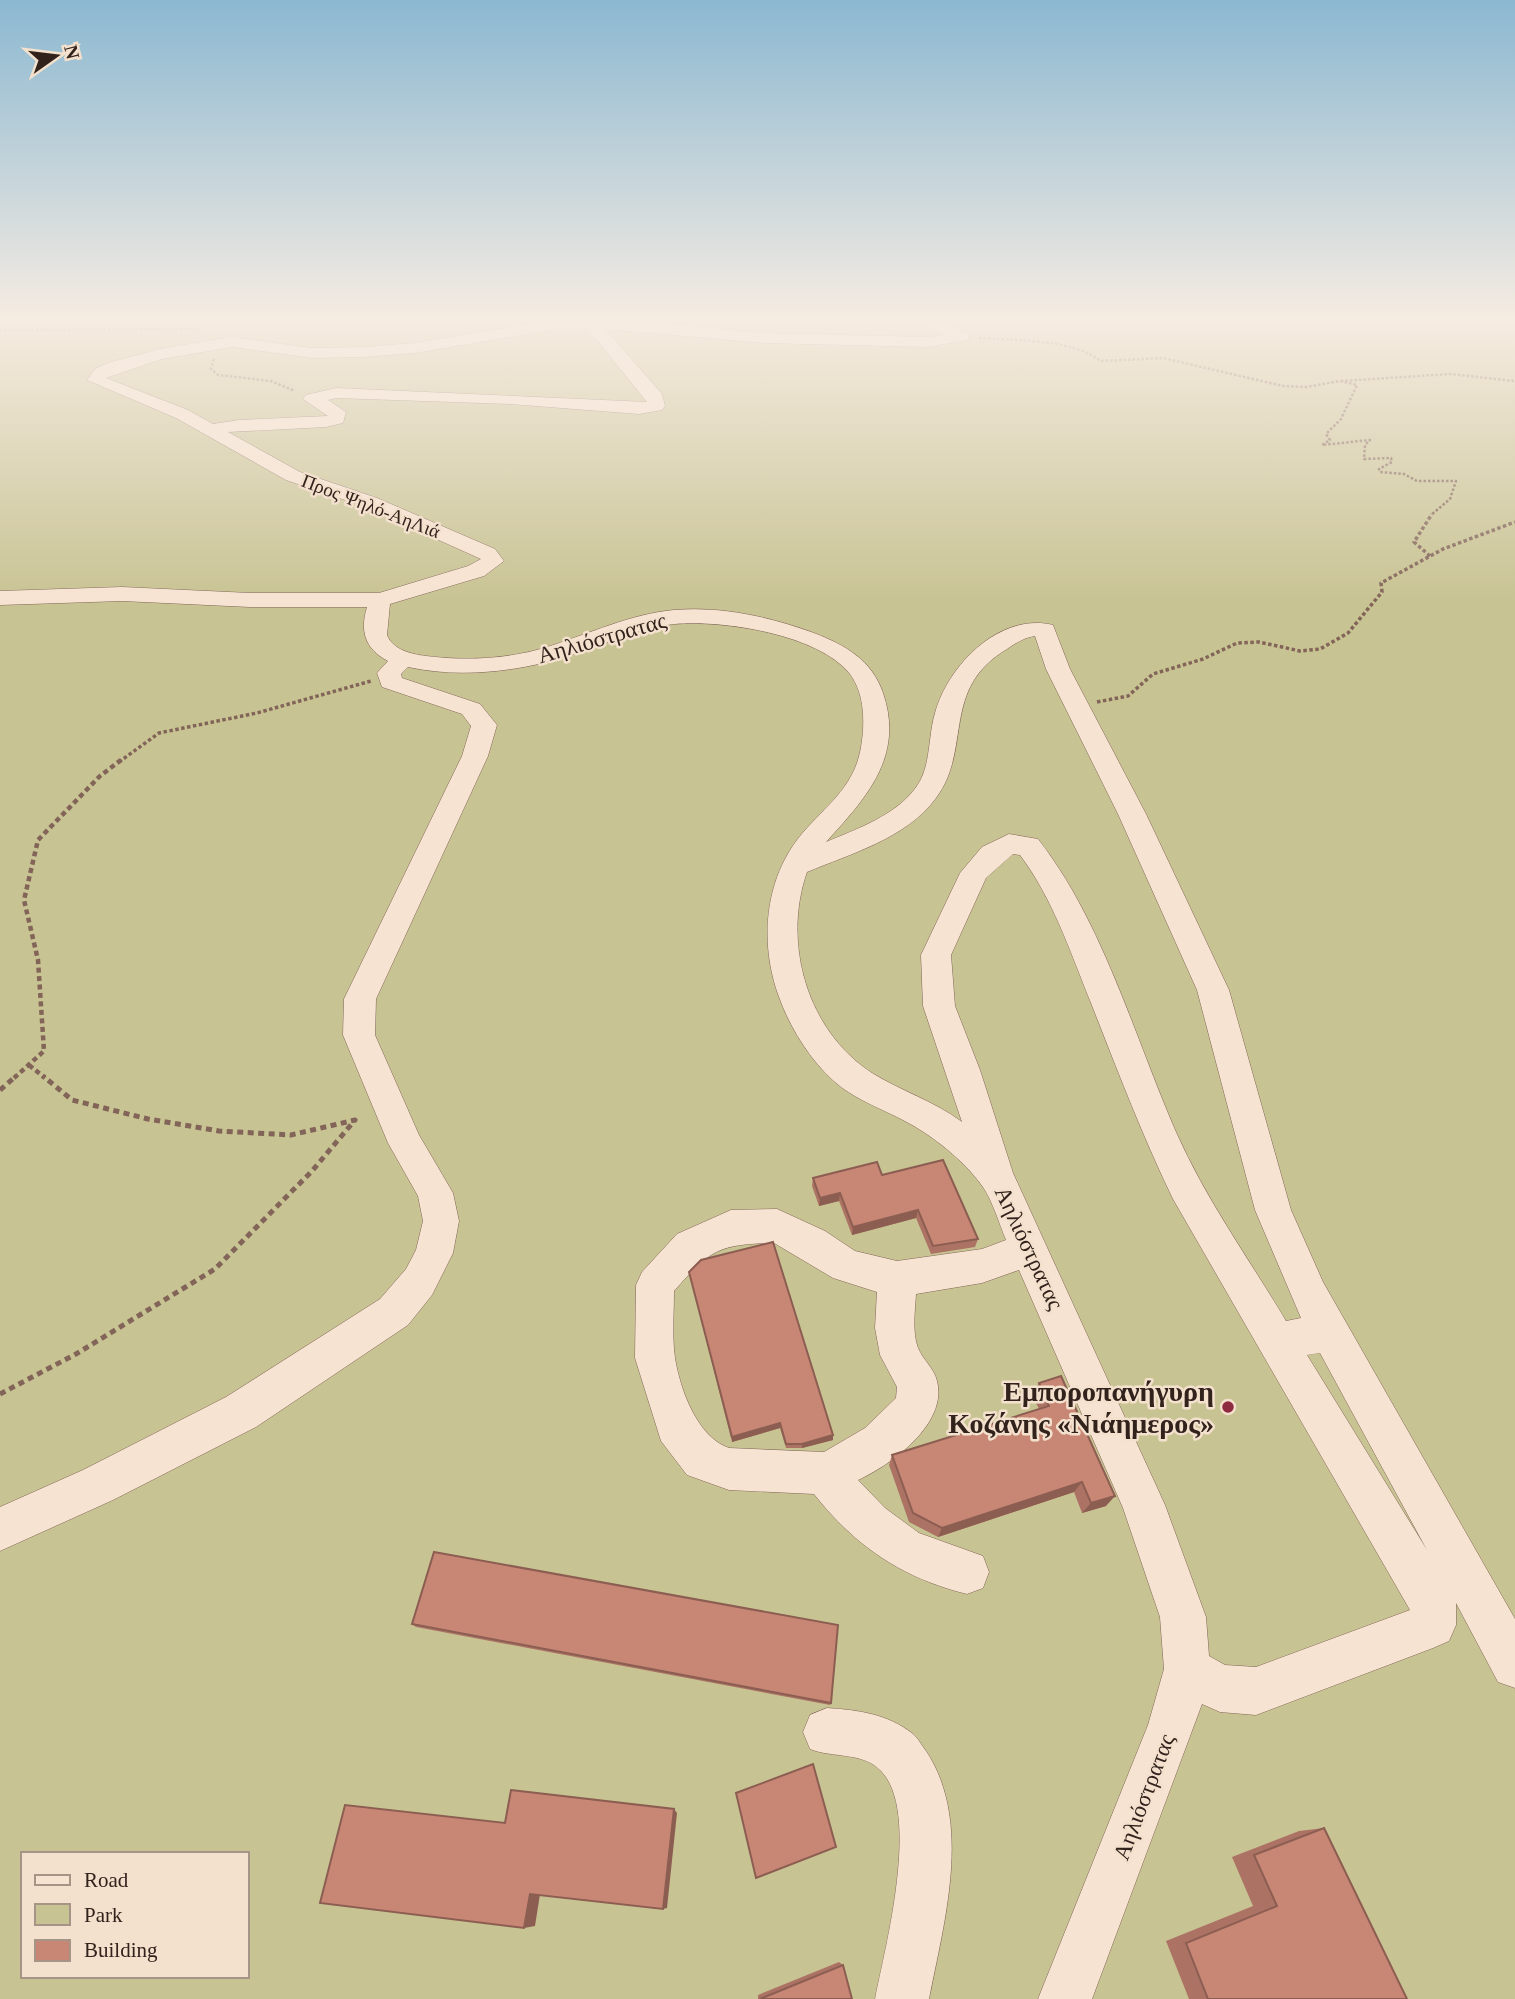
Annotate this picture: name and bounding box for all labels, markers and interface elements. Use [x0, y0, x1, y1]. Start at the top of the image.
north arrow [21, 21, 91, 91]
text: N [60, 43, 84, 61]
street label: Προς Ψηλό-ΑηΛιά [299, 470, 443, 542]
street label: Αηλιόστρατας [535, 608, 669, 668]
street label: Αηλιόστρατας [990, 1183, 1068, 1313]
place label: Εμποροπανήγυρη Κοζάνης «Νιάημερος» [948, 1376, 1214, 1439]
marker: Εμποροπανήγυρη Κοζάνης «Νιάημερος» [1220, 1399, 1236, 1415]
street label: Αηλιόστρατας [1109, 1731, 1179, 1863]
legend [21, 1852, 248, 1978]
text: Road [84, 1868, 129, 1892]
text: Park [84, 1903, 123, 1927]
text: Building [84, 1938, 158, 1962]

